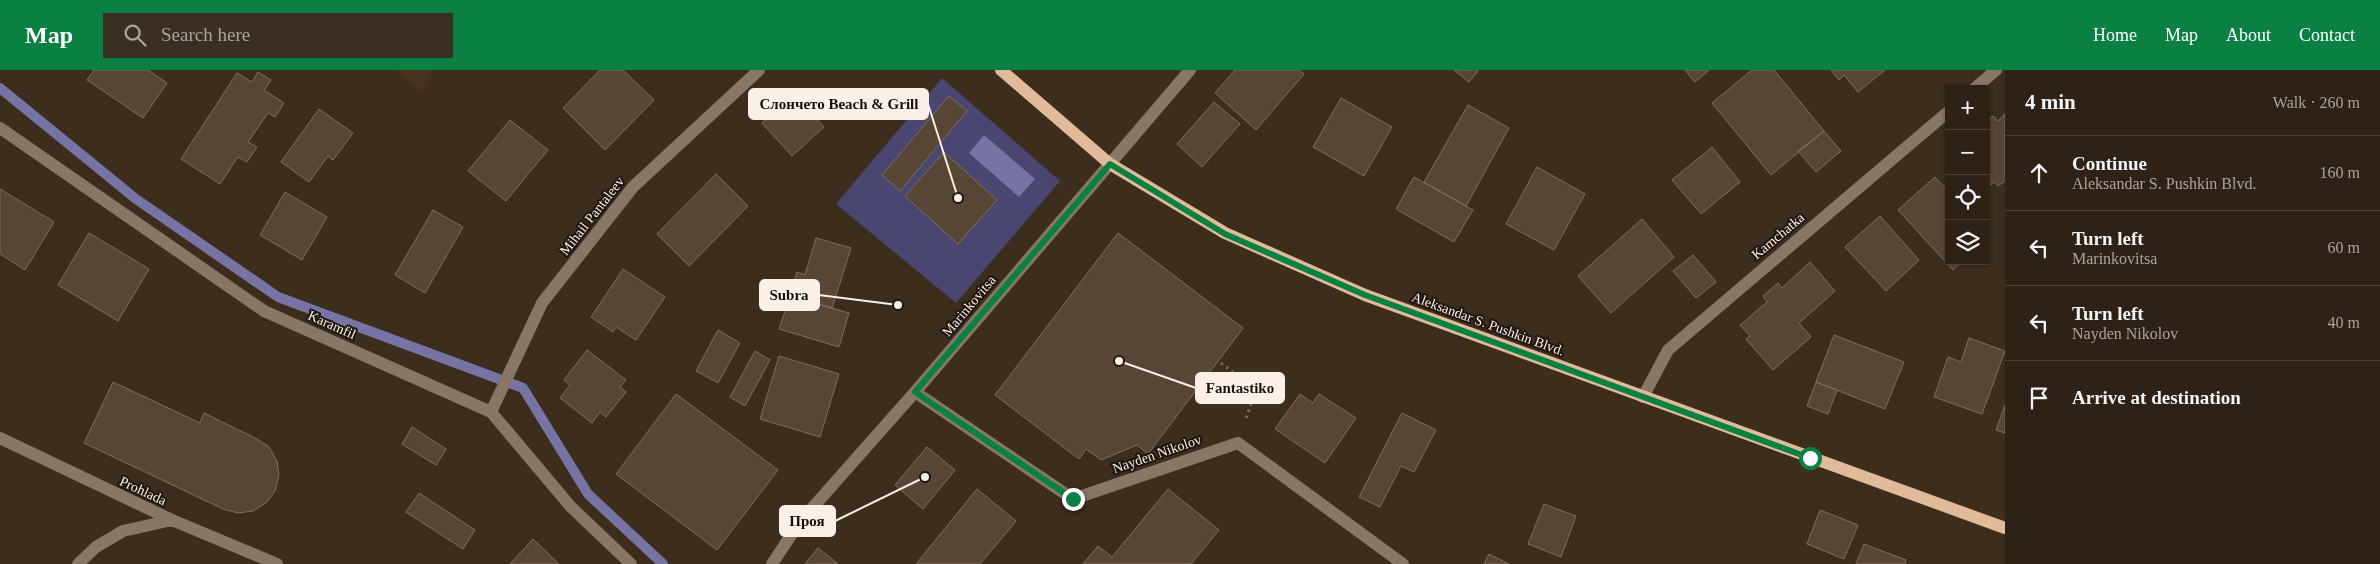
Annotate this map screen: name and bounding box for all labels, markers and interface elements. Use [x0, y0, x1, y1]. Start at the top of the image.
search box [103, 13, 453, 58]
icon: search [121, 21, 149, 49]
text: Map [25, 22, 73, 48]
text: Search here [161, 24, 250, 45]
text: Home [2093, 25, 2137, 45]
text: Map [2165, 25, 2198, 45]
text: About [2226, 25, 2271, 45]
text: Contact [2299, 25, 2355, 45]
map controls [1945, 85, 1990, 265]
button: + [1945, 85, 1990, 130]
callout: Слончето Beach & Grill [749, 89, 928, 119]
text: 4 min [2025, 90, 2076, 114]
text: Walk · 260 m [2273, 94, 2360, 111]
text: Слончето Beach & Grill [760, 96, 918, 112]
button: − [1945, 130, 1990, 175]
text: Continue [2072, 153, 2147, 174]
icon: ahead [2025, 159, 2053, 187]
text: 160 m [2320, 164, 2360, 181]
street label: Mihail Pantaleev [557, 174, 627, 258]
button: locate [1945, 175, 1990, 220]
text: Aleksandar S. Pushkin Blvd. [2072, 175, 2256, 192]
street label: Kamchatka [1749, 209, 1808, 262]
button: layers [1945, 220, 1990, 265]
text: Turn left [2072, 228, 2144, 249]
icon: left [2025, 234, 2053, 262]
text: 60 m [2328, 239, 2360, 256]
text: Marinkovitsa [2072, 250, 2157, 267]
street label: Marinkovitsa [939, 272, 999, 339]
callout: Subra [760, 280, 819, 310]
text: Subra [769, 287, 809, 303]
street label: Aleksandar S. Pushkin Blvd. [1410, 289, 1566, 359]
text: Turn left [2072, 303, 2144, 324]
street label: Karamfil [306, 308, 358, 342]
icon: left [2025, 309, 2053, 337]
text: 40 m [2328, 314, 2360, 331]
text: Nayden Nikolov [2072, 325, 2178, 342]
callout: Fantastiko [1196, 373, 1284, 403]
text: Fantastiko [1206, 380, 1274, 396]
icon: arrive [2025, 384, 2053, 412]
text: Arrive at destination [2072, 387, 2241, 408]
street label: Nayden Nikolov [1111, 432, 1203, 476]
route start [1799, 447, 1822, 470]
street label: Prohlada [117, 474, 169, 509]
route end [1062, 488, 1085, 511]
callout: Проя [780, 506, 835, 536]
text: Проя [789, 513, 825, 529]

